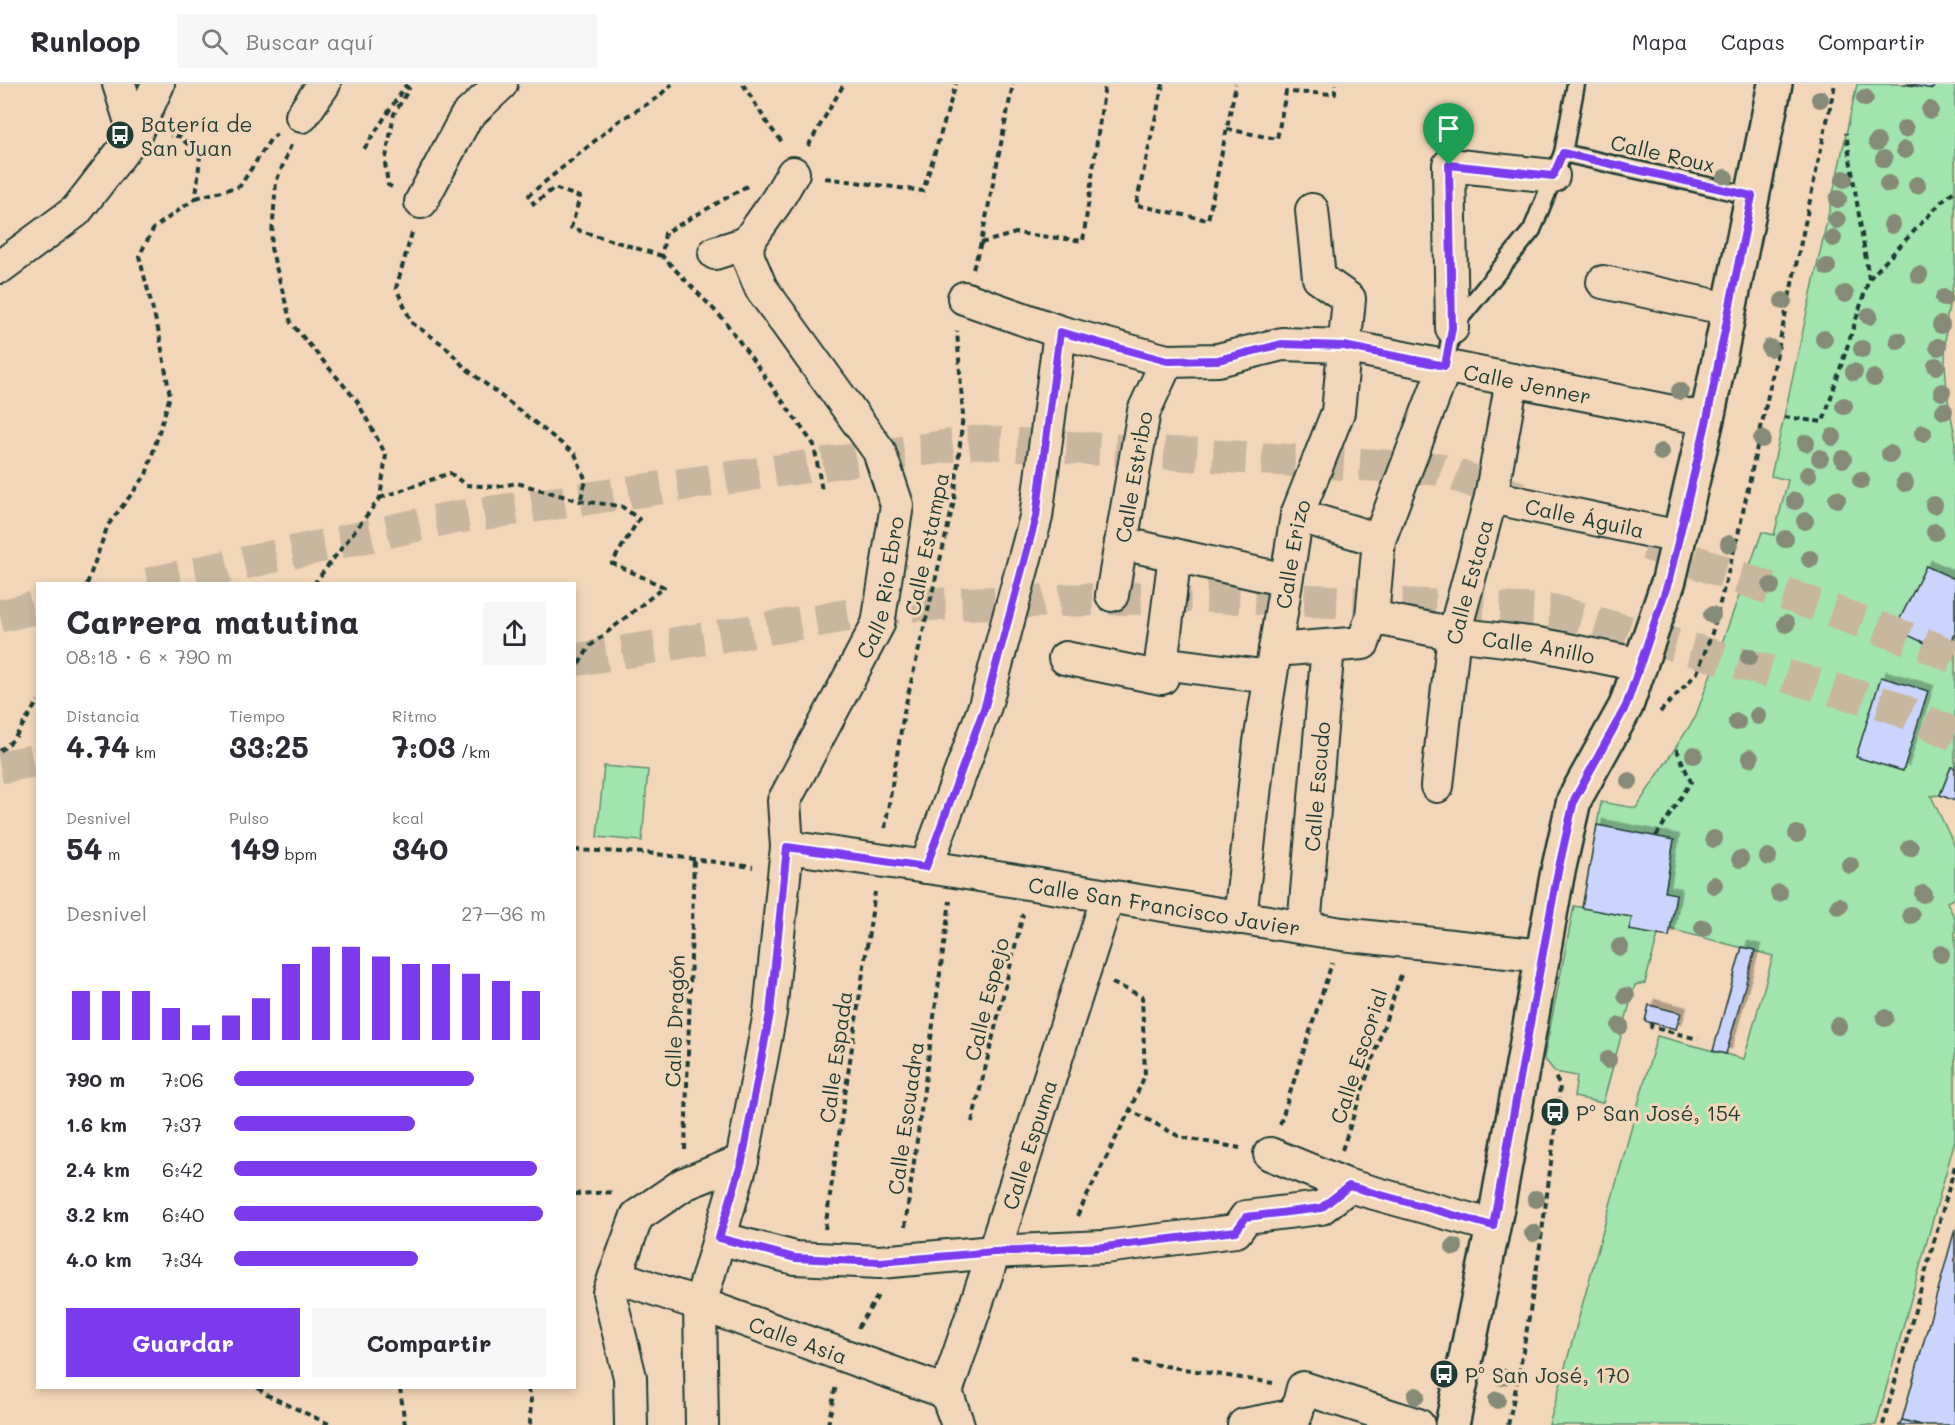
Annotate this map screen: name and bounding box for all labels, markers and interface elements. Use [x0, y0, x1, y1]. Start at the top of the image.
search box [177, 14, 597, 68]
text: Runloop [30, 23, 141, 59]
icon: search [198, 25, 231, 58]
text: Buscar aquí [246, 27, 374, 56]
text: Mapa [1632, 28, 1688, 55]
text: Capas [1721, 28, 1785, 55]
text: Compartir [1818, 28, 1925, 55]
pin [1423, 103, 1474, 165]
place label: Batería de San Juan [141, 110, 253, 161]
icon: arrive [1432, 112, 1465, 145]
bus stop icon: Batería de San Juan [104, 119, 136, 151]
street label: Calle Roux [1608, 128, 1718, 178]
street label: Calle Jenner [1461, 357, 1594, 409]
street label: Calle Estribo [1108, 409, 1157, 544]
street label: Calle Estampa [898, 470, 954, 618]
street label: Calle Águila [1523, 491, 1647, 543]
street label: Calle Erizo [1268, 495, 1316, 611]
street label: Calle Rio Ebro [849, 514, 909, 663]
street label: Calle Estaca [1439, 516, 1498, 646]
text: Carrera matutina [66, 599, 359, 642]
button: share [483, 602, 546, 665]
street label: Calle Anillo [1481, 624, 1597, 669]
text: 08:18 · 6 × 790 m [66, 643, 233, 669]
text: Distancia [66, 705, 140, 726]
text: Tiempo [229, 705, 285, 726]
text: Ritmo [392, 705, 436, 726]
street label: Calle Escudo [1297, 720, 1335, 853]
text: 4.74 [66, 726, 130, 766]
text: 33:25 [229, 726, 309, 766]
text: 7:03 [392, 726, 456, 766]
text: km [130, 741, 156, 762]
text: /km [456, 741, 490, 762]
text: Desnivel [66, 807, 131, 828]
text: Pulso [229, 807, 269, 828]
text: kcal [392, 807, 424, 828]
text: 54 [66, 828, 103, 868]
text: 149 [229, 828, 279, 868]
text: 340 [392, 828, 448, 868]
text: m [103, 843, 120, 864]
text: bpm [279, 843, 317, 864]
street label: Calle San Francisco Javier [1027, 870, 1302, 941]
text: Desnivel [66, 900, 147, 926]
text: 27–36 m [461, 900, 546, 926]
street label: Calle Espejo [958, 935, 1014, 1063]
street label: Calle Dragón [658, 954, 690, 1088]
street label: Calle Escorial [1323, 985, 1393, 1127]
street label: Calle Espada [812, 989, 858, 1125]
street label: Calle Escuadra [881, 1040, 929, 1196]
text: 790 m [66, 1066, 125, 1092]
text: 7:06 [162, 1066, 204, 1092]
street label: Calle Espuma [995, 1076, 1062, 1213]
bus stop icon: Pº San José, 154 [1539, 1096, 1571, 1128]
place label: Pº San José, 154 [1576, 1099, 1741, 1126]
text: 1.6 km [66, 1111, 127, 1137]
text: 7:37 [162, 1111, 202, 1137]
text: 2.4 km [66, 1156, 130, 1182]
text: 6:42 [162, 1156, 203, 1182]
text: 3.2 km [66, 1201, 129, 1227]
text: 6:40 [162, 1201, 204, 1227]
text: 4.0 km [66, 1246, 132, 1272]
text: 7:34 [162, 1246, 203, 1272]
button: Guardar [66, 1308, 300, 1377]
button: Compartir [312, 1308, 546, 1377]
street label: Calle Asia [746, 1309, 851, 1369]
bus stop icon: Pº San José, 170 [1428, 1358, 1460, 1390]
place label: Pº San José, 170 [1465, 1361, 1629, 1388]

